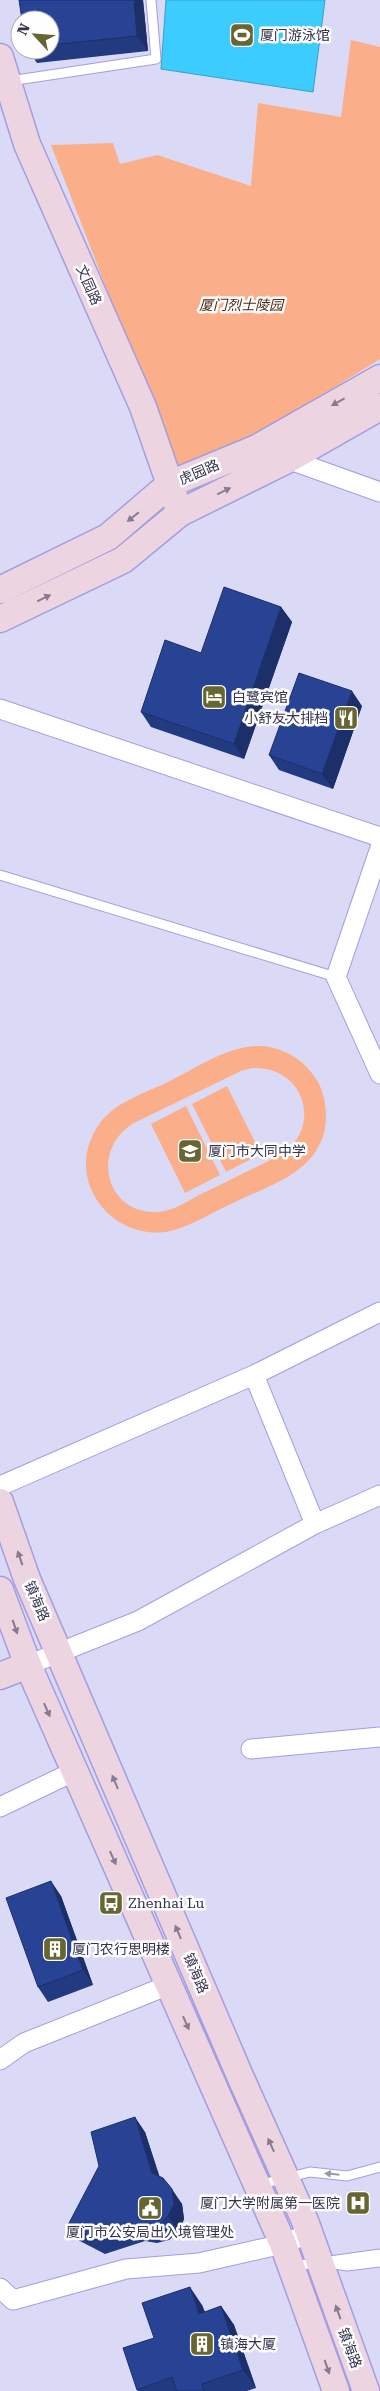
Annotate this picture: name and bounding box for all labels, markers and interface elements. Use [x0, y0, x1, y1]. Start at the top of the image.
north arrow [10, 10, 60, 60]
text: N [14, 21, 33, 38]
sports icon: 厦门游泳馆 [229, 22, 255, 48]
place label: 厦门游泳馆 [260, 27, 330, 43]
street label: 文园路 [73, 263, 105, 307]
park label: 厦门烈士陵园 [199, 297, 285, 313]
one-way arrow [331, 398, 344, 407]
street label: 虎园路 [177, 456, 221, 488]
one-way arrow [217, 487, 231, 495]
one-way arrow [127, 511, 140, 522]
one-way arrow [37, 593, 51, 601]
hotel icon: 白鹭宾馆 [201, 684, 227, 710]
place label: 白鹭宾馆 [232, 689, 288, 705]
restaurant icon: 小舒友大排档 [333, 705, 359, 731]
place label: 小舒友大排档 [244, 710, 328, 726]
school or university icon: 厦门市大同中学 [177, 1138, 203, 1164]
place label: 厦门市大同中学 [208, 1143, 306, 1159]
one-way arrow [16, 1550, 23, 1565]
street label: 镇海路 [21, 1579, 53, 1623]
one-way arrow [11, 1620, 19, 1635]
one-way arrow [44, 1703, 52, 1717]
one-way arrow [110, 1775, 118, 1789]
one-way arrow [109, 1851, 117, 1865]
bus stop icon: Zhenhai Lu [98, 1890, 124, 1916]
place label: Zhenhai Lu [128, 1895, 205, 1911]
one-way arrow [174, 1925, 182, 1939]
building icon: 厦门农行思明楼 [42, 1936, 68, 1962]
place label: 厦门农行思明楼 [72, 1941, 170, 1957]
street label: 镇海路 [180, 1951, 212, 1995]
one-way arrow [182, 2016, 190, 2030]
one-way arrow [266, 2138, 274, 2152]
one-way arrow [324, 2170, 340, 2178]
hospital icon: 厦门大学附属第一医院 [345, 2190, 371, 2216]
public building icon: 厦门市公安局出入境管理处 [137, 2195, 163, 2221]
place label: 厦门大学附属第一医院 [200, 2195, 340, 2211]
place label: 厦门市公安局出入境管理处 [66, 2224, 234, 2240]
one-way arrow [333, 2304, 341, 2319]
street label: 镇海路 [335, 2326, 365, 2370]
building icon: 镇海大厦 [189, 2331, 215, 2357]
place label: 镇海大厦 [220, 2336, 276, 2352]
one-way arrow [324, 2360, 331, 2375]

